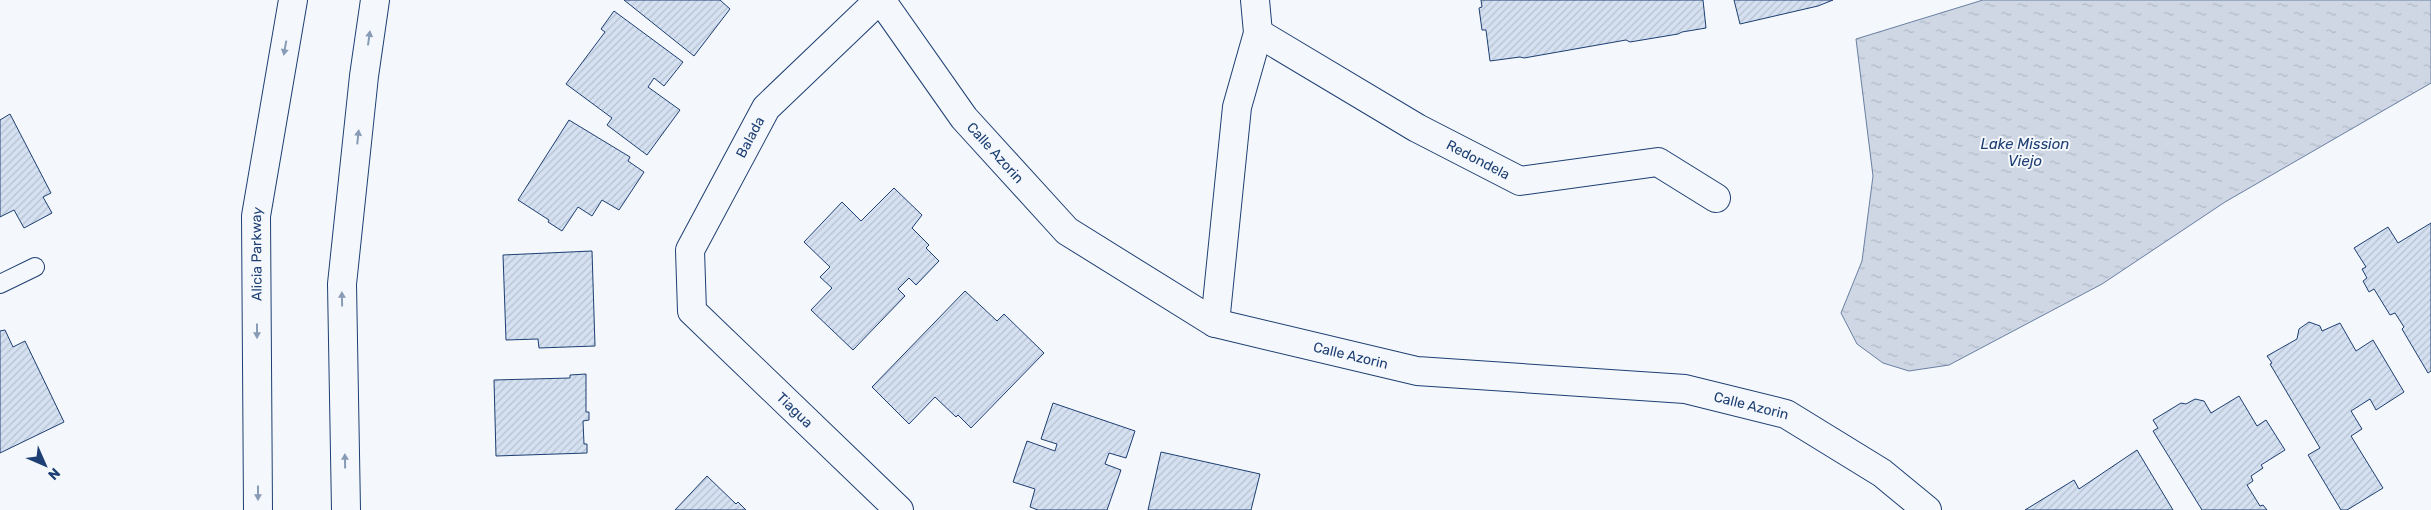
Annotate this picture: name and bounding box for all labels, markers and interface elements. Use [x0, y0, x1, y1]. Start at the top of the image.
one-way arrow [366, 30, 374, 46]
one-way arrow [280, 40, 288, 56]
street label: Balada [733, 114, 768, 161]
street label: Calle Azorin [963, 119, 1027, 187]
one-way arrow [354, 129, 362, 145]
water label: Lake Mission Viejo [1981, 135, 2069, 170]
street label: Redondela [1443, 137, 1513, 183]
street label: Alicia Parkway [248, 206, 266, 301]
one-way arrow [338, 291, 346, 307]
one-way arrow [253, 323, 261, 339]
street label: Calle Azorin [1312, 339, 1390, 373]
street label: Calle Azorin [1712, 388, 1790, 423]
street label: Tiagua [773, 389, 816, 431]
north arrow [20, 440, 70, 490]
one-way arrow [341, 453, 349, 469]
text: N [44, 464, 63, 483]
one-way arrow [254, 485, 262, 501]

